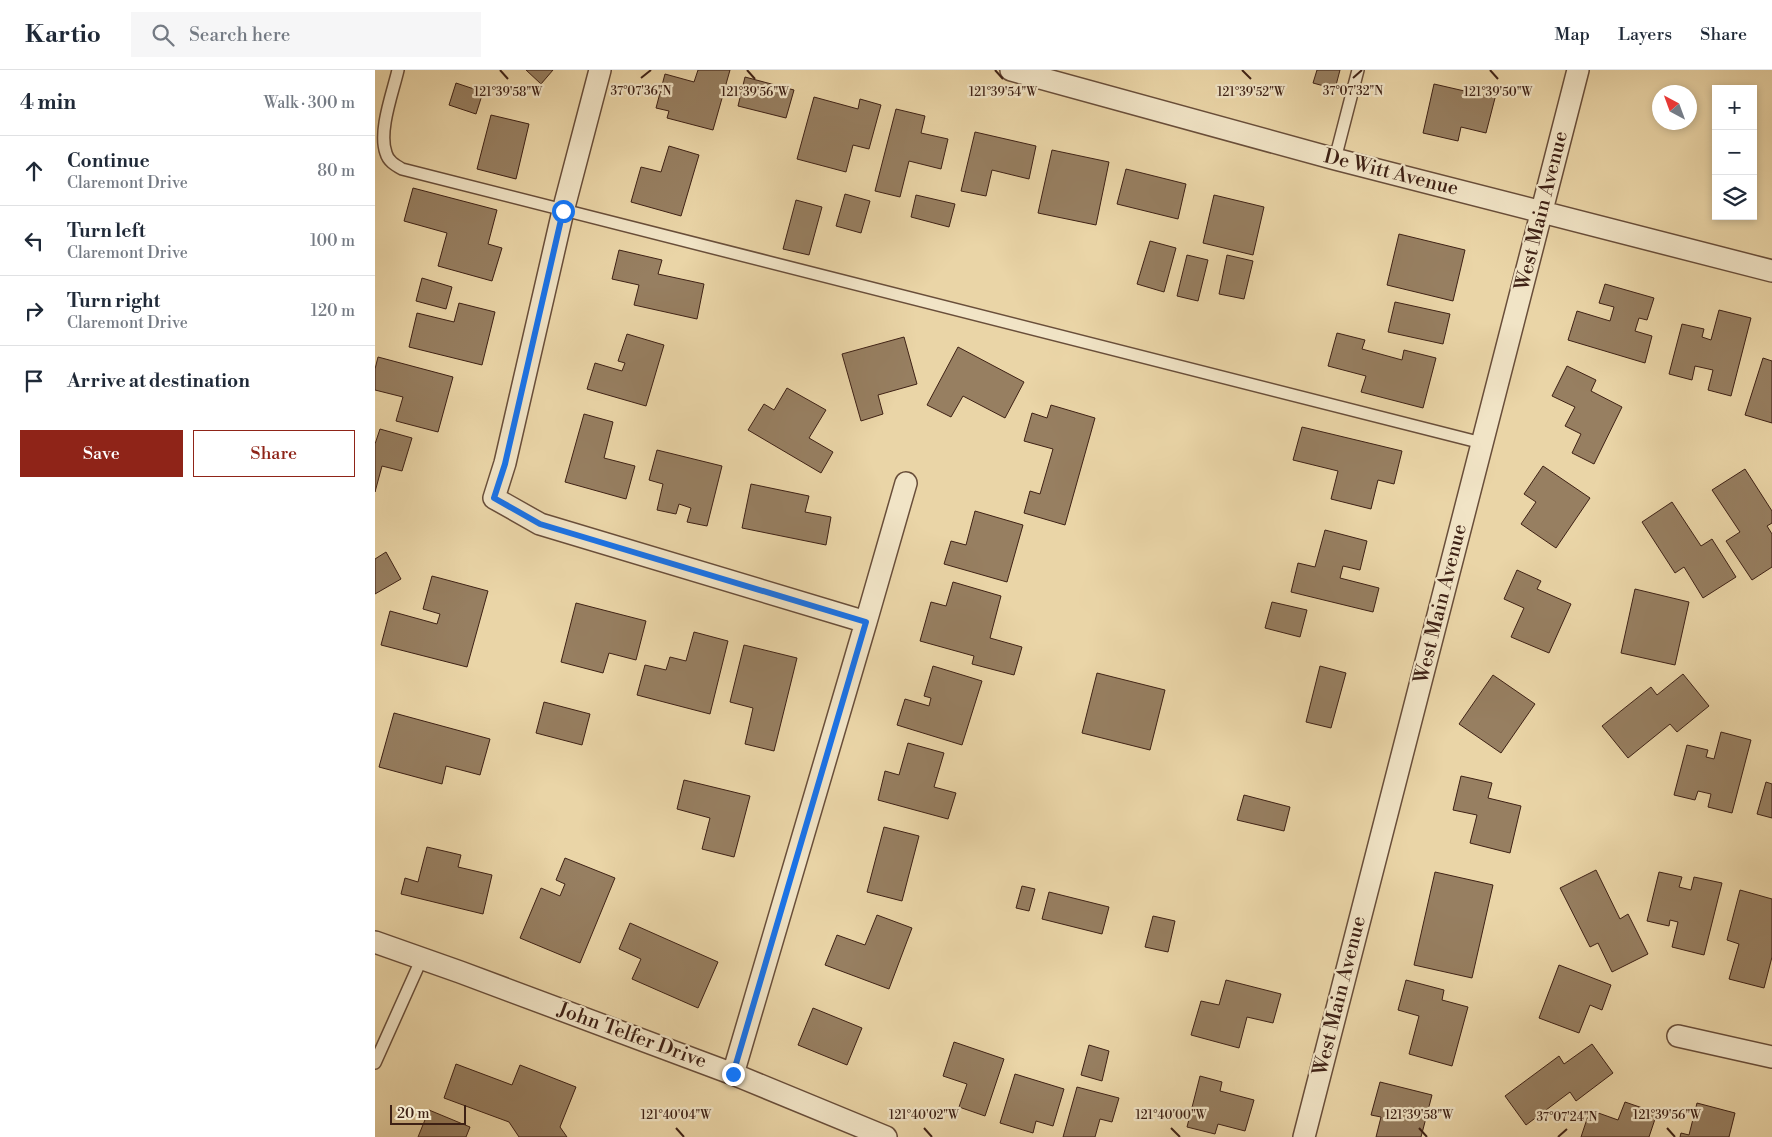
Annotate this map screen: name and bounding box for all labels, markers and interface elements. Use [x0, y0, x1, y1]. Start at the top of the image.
search box [131, 12, 481, 57]
text: Kartio [25, 20, 101, 50]
icon: search [149, 21, 177, 49]
text: Search here [189, 23, 290, 47]
text: Map [1555, 23, 1590, 46]
text: Layers [1618, 23, 1672, 46]
text: Share [1700, 23, 1747, 46]
text: 37°07'36"N [611, 84, 672, 99]
text: 37°07'32"N [1323, 84, 1383, 99]
text: 121°39'58"W [474, 85, 543, 100]
text: 121°39'56"W [721, 85, 790, 100]
text: 121°39'54"W [969, 85, 1038, 100]
text: 121°39'52"W [1217, 85, 1286, 100]
text: 121°39'50"W [1464, 85, 1533, 100]
north arrow [1652, 85, 1697, 130]
map controls [1712, 85, 1757, 220]
button: + [1712, 85, 1757, 130]
text: 4 min [20, 90, 76, 116]
text: Walk · 300 m [264, 93, 355, 113]
street label: West Main Avenue [1510, 129, 1574, 294]
button: − [1712, 130, 1757, 175]
street label: De Witt Avenue [1321, 144, 1461, 202]
text: Continue [67, 149, 150, 173]
icon: ahead [20, 157, 48, 185]
text: 80 m [317, 161, 355, 181]
text: Claremont Drive [67, 173, 188, 193]
button: layers [1712, 175, 1757, 220]
route start [552, 200, 575, 223]
text: Turn left [67, 219, 146, 243]
icon: left [20, 227, 48, 255]
text: 100 m [310, 231, 355, 251]
text: Claremont Drive [67, 243, 188, 263]
text: Turn right [67, 289, 160, 313]
icon: right [20, 297, 48, 325]
text: 120 m [311, 301, 355, 321]
text: Claremont Drive [67, 313, 188, 333]
icon: arrive [20, 367, 48, 395]
text: Arrive at destination [67, 369, 250, 393]
button: Save [20, 430, 183, 477]
button: Share [193, 430, 355, 477]
street label: West Main Avenue [1409, 522, 1473, 687]
street label: West Main Avenue [1308, 914, 1372, 1079]
street label: John Telfer Drive [553, 997, 710, 1075]
route end [722, 1063, 745, 1086]
scale bar [390, 1102, 466, 1125]
text: 20 m [397, 1105, 429, 1123]
text: 121°40'04"W [641, 1108, 712, 1123]
text: 121°40'02"W [889, 1108, 960, 1123]
text: 121°40'00"W [1135, 1108, 1208, 1123]
text: 121°39'58"W [1385, 1108, 1454, 1123]
text: 121°39'56"W [1633, 1108, 1702, 1123]
text: 37°07'24"N [1536, 1110, 1598, 1125]

